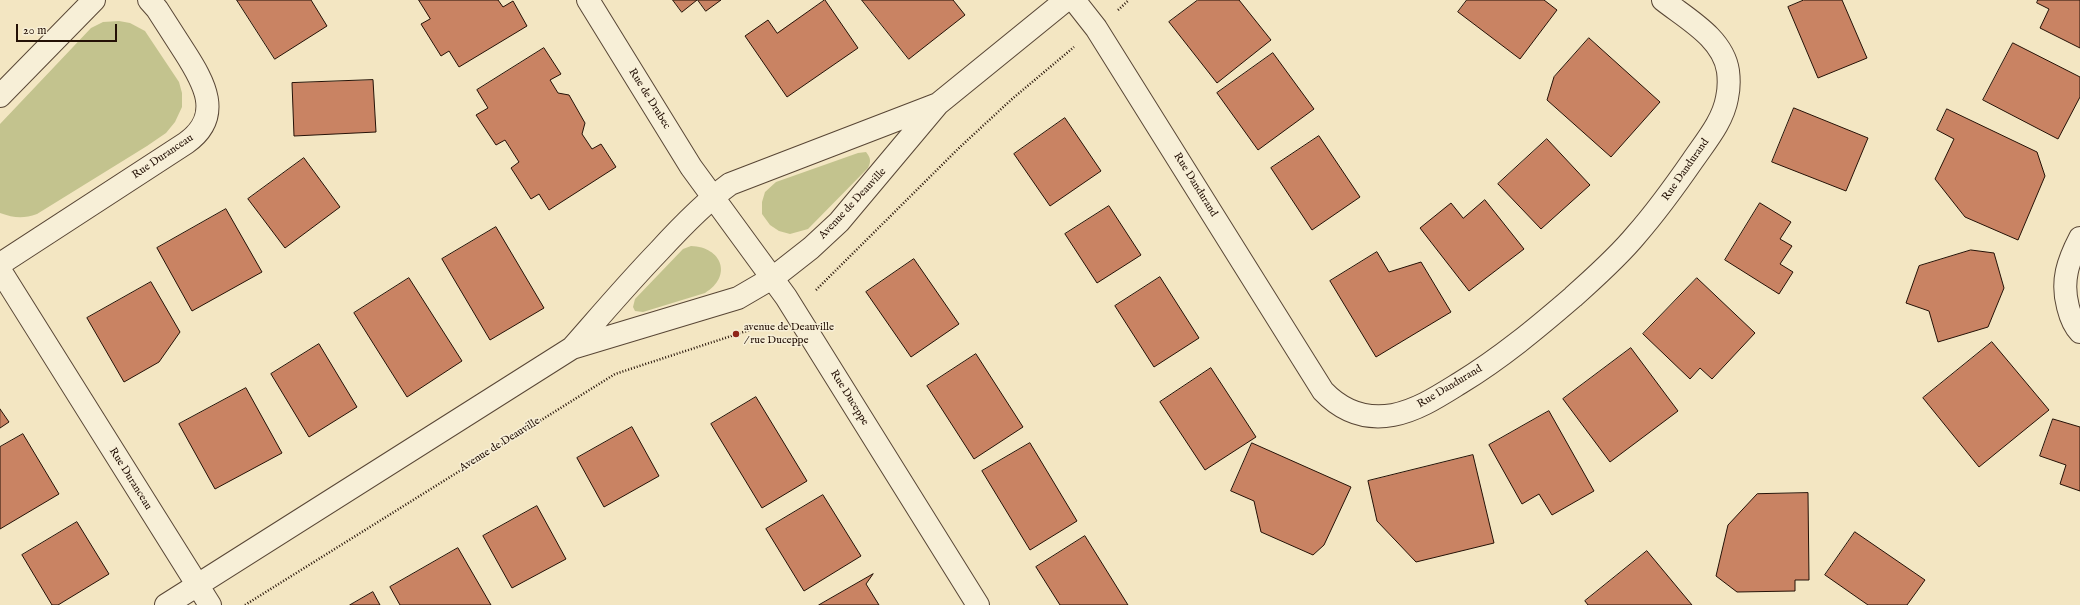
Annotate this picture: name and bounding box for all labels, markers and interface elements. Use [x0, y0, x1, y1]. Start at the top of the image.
scale bar [18, 16, 119, 42]
text: 20 m [23, 23, 46, 38]
street label: Rue de Drubec [625, 66, 673, 132]
street label: Rue Duranceau [130, 132, 196, 182]
street label: Rue Dandurand [1660, 136, 1712, 204]
street label: Rue Dandurand [1170, 151, 1220, 219]
street label: Avenue de Deauville [817, 166, 889, 242]
place label: avenue de Deauville / rue Duceppe [744, 321, 834, 347]
marker: avenue de Deauville / rue Duceppe [731, 329, 741, 339]
street label: Rue Dandurand [1415, 363, 1485, 411]
street label: Rue Duceppe [827, 368, 871, 428]
street label: Avenue de Deauville [457, 415, 543, 475]
street label: Rue Duranceau [106, 445, 154, 513]

